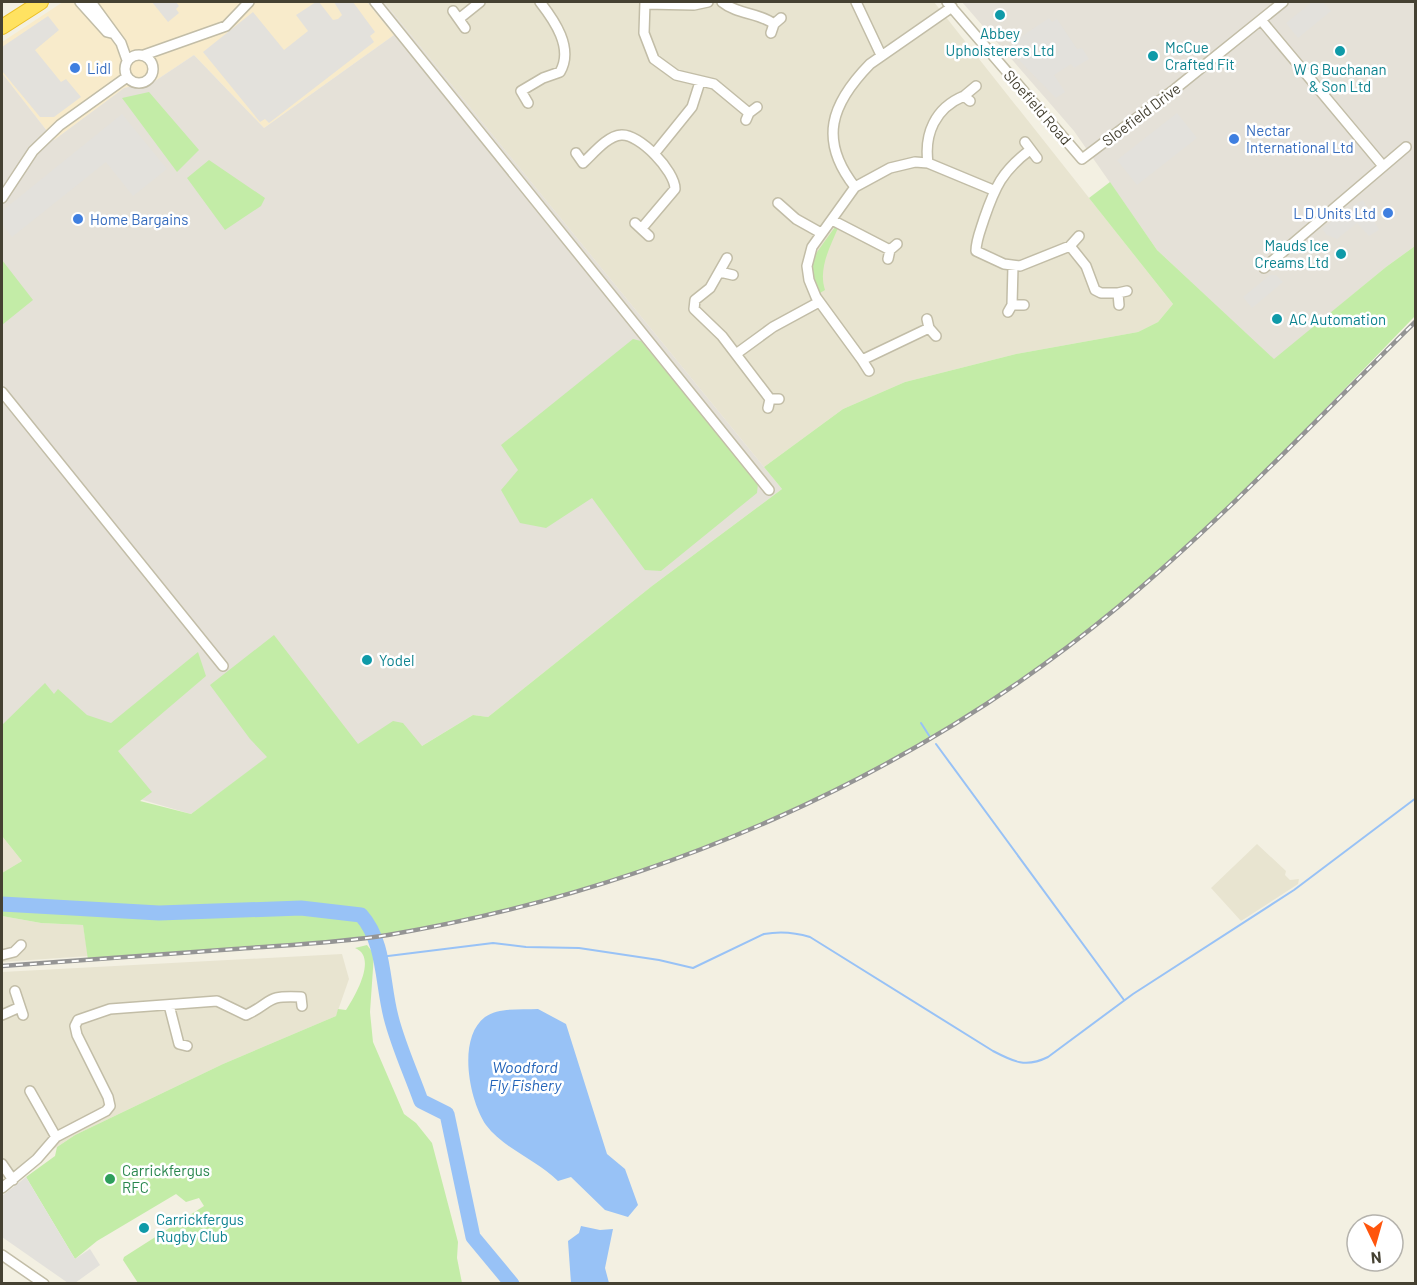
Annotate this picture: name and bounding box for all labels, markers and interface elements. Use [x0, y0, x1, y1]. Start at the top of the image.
marker: Abbey Upholsterers Ltd [993, 8, 1007, 22]
place label: Abbey Upholsterers Ltd [946, 24, 1054, 59]
place label: McCue Crafted Fit [1165, 38, 1235, 73]
marker: W G Buchanan & Son Ltd [1333, 44, 1347, 58]
marker: McCue Crafted Fit [1146, 49, 1160, 63]
place label: Lidl [87, 59, 111, 77]
place label: W G Buchanan & Son Ltd [1294, 60, 1387, 95]
marker: Lidl [68, 61, 82, 75]
street label: Sloefield Road [1001, 66, 1075, 148]
street label: Sloefield Drive [1098, 79, 1184, 149]
place label: Nectar International Ltd [1246, 121, 1354, 156]
marker: Nectar International Ltd [1227, 132, 1241, 146]
place label: L D Units Ltd [1293, 204, 1376, 222]
marker: L D Units Ltd [1381, 206, 1395, 220]
place label: Home Bargains [90, 210, 188, 228]
marker: Home Bargains [71, 212, 85, 226]
place label: Mauds Ice Creams Ltd [1255, 236, 1329, 271]
marker: Mauds Ice Creams Ltd [1334, 247, 1348, 261]
place label: AC Automation [1289, 310, 1386, 328]
marker: AC Automation [1270, 312, 1284, 326]
place label: Yodel [379, 651, 414, 669]
marker: Yodel [360, 653, 374, 667]
water label: Woodford Fly Fishery [489, 1057, 562, 1094]
place label: Carrickfergus RFC [122, 1161, 210, 1196]
marker: Carrickfergus RFC [103, 1172, 117, 1186]
place label: Carrickfergus Rugby Club [156, 1210, 244, 1245]
north arrow [1345, 1213, 1405, 1273]
marker: Carrickfergus Rugby Club [137, 1221, 151, 1235]
text: N [1370, 1249, 1382, 1268]

